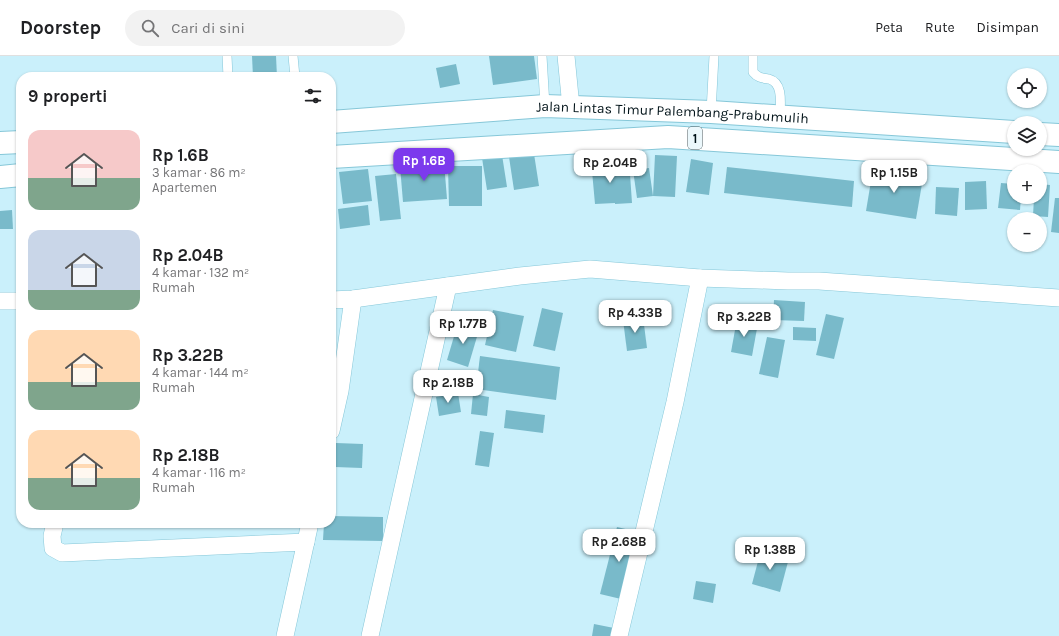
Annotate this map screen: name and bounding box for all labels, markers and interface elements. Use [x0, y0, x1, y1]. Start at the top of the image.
search box [125, 10, 405, 46]
text: Doorstep [20, 17, 101, 39]
icon: search [139, 17, 161, 39]
text: Cari di sini [171, 19, 245, 37]
text: Peta [875, 19, 903, 36]
text: Rute [925, 19, 955, 36]
text: Disimpan [977, 19, 1039, 36]
map controls [1007, 68, 1047, 252]
button: locate [1007, 68, 1047, 108]
icon: filters [302, 85, 324, 107]
text: 9 properti [28, 86, 108, 106]
street label: Jalan Lintas Timur Palembang-Prabumulih [535, 98, 809, 127]
button: layers [1007, 116, 1047, 156]
road number: 1 [688, 127, 702, 149]
text: Rp 1.6B [152, 145, 209, 165]
icon: home [60, 146, 108, 194]
pin: Rp 1.6B [387, 148, 461, 182]
pin: Rp 2.04B [569, 150, 651, 184]
text: Rp 1.6B [402, 153, 446, 168]
text: Rp 2.04B [583, 155, 637, 170]
pin: Rp 1.15B [853, 160, 935, 194]
button: + [1007, 164, 1047, 204]
text: 3 kamar · 86 m² [152, 165, 246, 180]
text: Rp 1.15B [870, 165, 918, 180]
text: Apartemen [152, 180, 217, 195]
button: − [1007, 212, 1047, 252]
text: Rp 2.04B [152, 245, 223, 265]
icon: home [60, 246, 108, 294]
text: 4 kamar · 132 m² [152, 265, 249, 280]
text: Rumah [152, 280, 195, 295]
pin: Rp 4.33B [594, 300, 676, 334]
pin: Rp 3.22B [703, 304, 785, 338]
text: Rp 4.33B [608, 305, 662, 320]
text: Rp 3.22B [717, 309, 771, 324]
pin: Rp 1.77B [422, 311, 504, 345]
text: Rp 1.77B [439, 316, 487, 331]
text: Rp 3.22B [152, 345, 223, 365]
icon: home [60, 346, 108, 394]
text: 4 kamar · 144 m² [152, 365, 249, 380]
pin: Rp 2.18B [407, 370, 489, 404]
text: Rp 2.18B [422, 375, 474, 390]
text: Rumah [152, 380, 195, 395]
text: Rp 2.18B [152, 445, 220, 465]
icon: home [60, 446, 108, 494]
text: 4 kamar · 116 m² [152, 465, 246, 480]
text: Rumah [152, 480, 195, 495]
pin: Rp 2.68B [578, 529, 660, 563]
text: Rp 2.68B [592, 534, 646, 549]
pin: Rp 1.38B [729, 537, 811, 571]
text: Rp 1.38B [744, 542, 796, 557]

